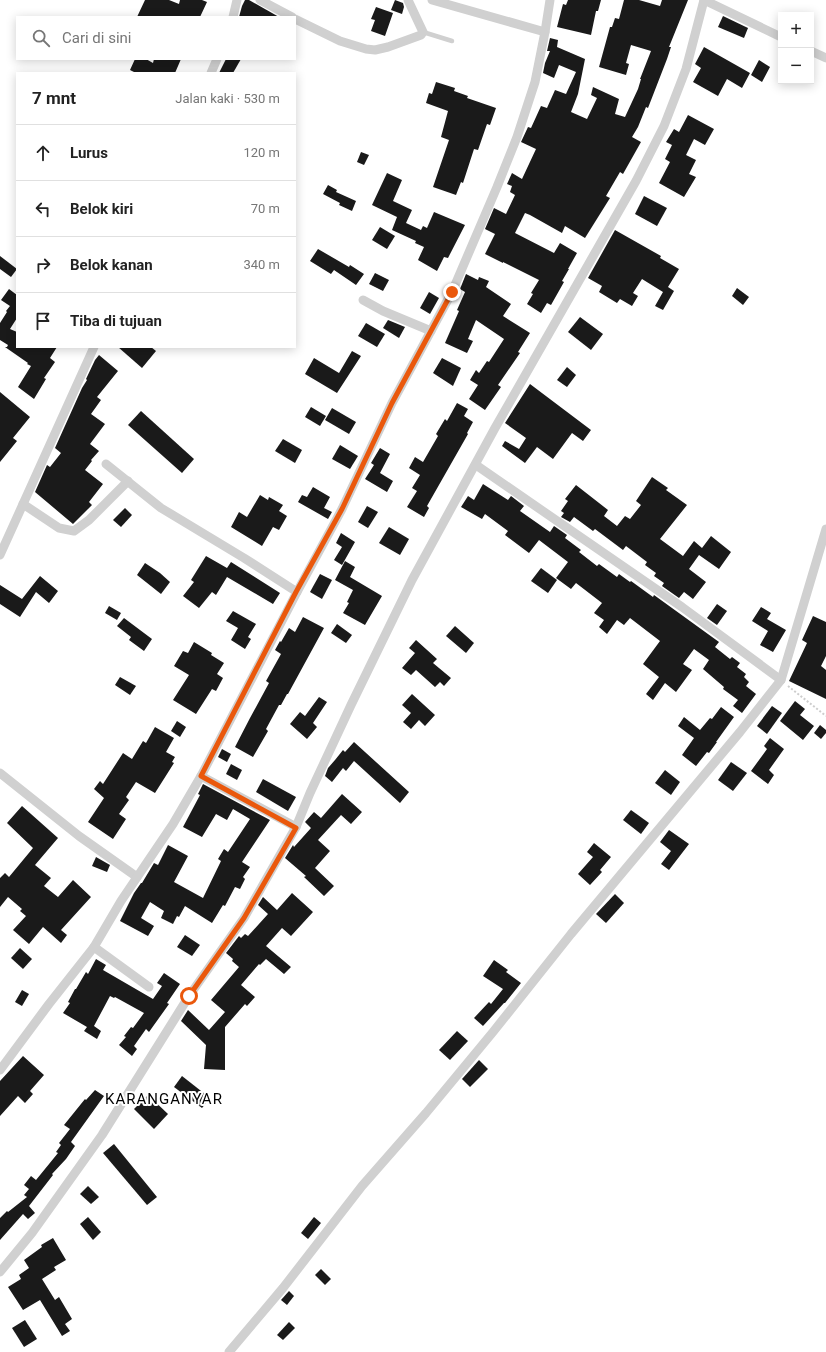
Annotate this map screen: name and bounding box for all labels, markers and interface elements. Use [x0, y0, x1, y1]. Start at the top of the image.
map controls [778, 12, 814, 84]
button: + [778, 12, 814, 48]
search box [16, 16, 296, 60]
icon: search [30, 27, 52, 49]
text: Cari di sini [62, 29, 132, 47]
button: − [778, 48, 814, 84]
text: 7 mnt [32, 88, 76, 108]
text: Jalan kaki · 530 m [175, 91, 280, 106]
icon: ahead [32, 142, 54, 164]
text: Lurus [70, 144, 108, 162]
text: 120 m [243, 145, 280, 160]
icon: left [32, 198, 54, 220]
text: Belok kiri [70, 200, 133, 218]
text: 70 m [251, 201, 280, 216]
icon: right [32, 254, 54, 276]
text: Belok kanan [70, 256, 153, 274]
text: 340 m [243, 257, 280, 272]
route end [443, 283, 461, 301]
icon: arrive [32, 310, 54, 332]
text: Tiba di tujuan [70, 312, 162, 330]
route start [180, 987, 198, 1005]
district label: KARANGANYAR [105, 1090, 223, 1108]

